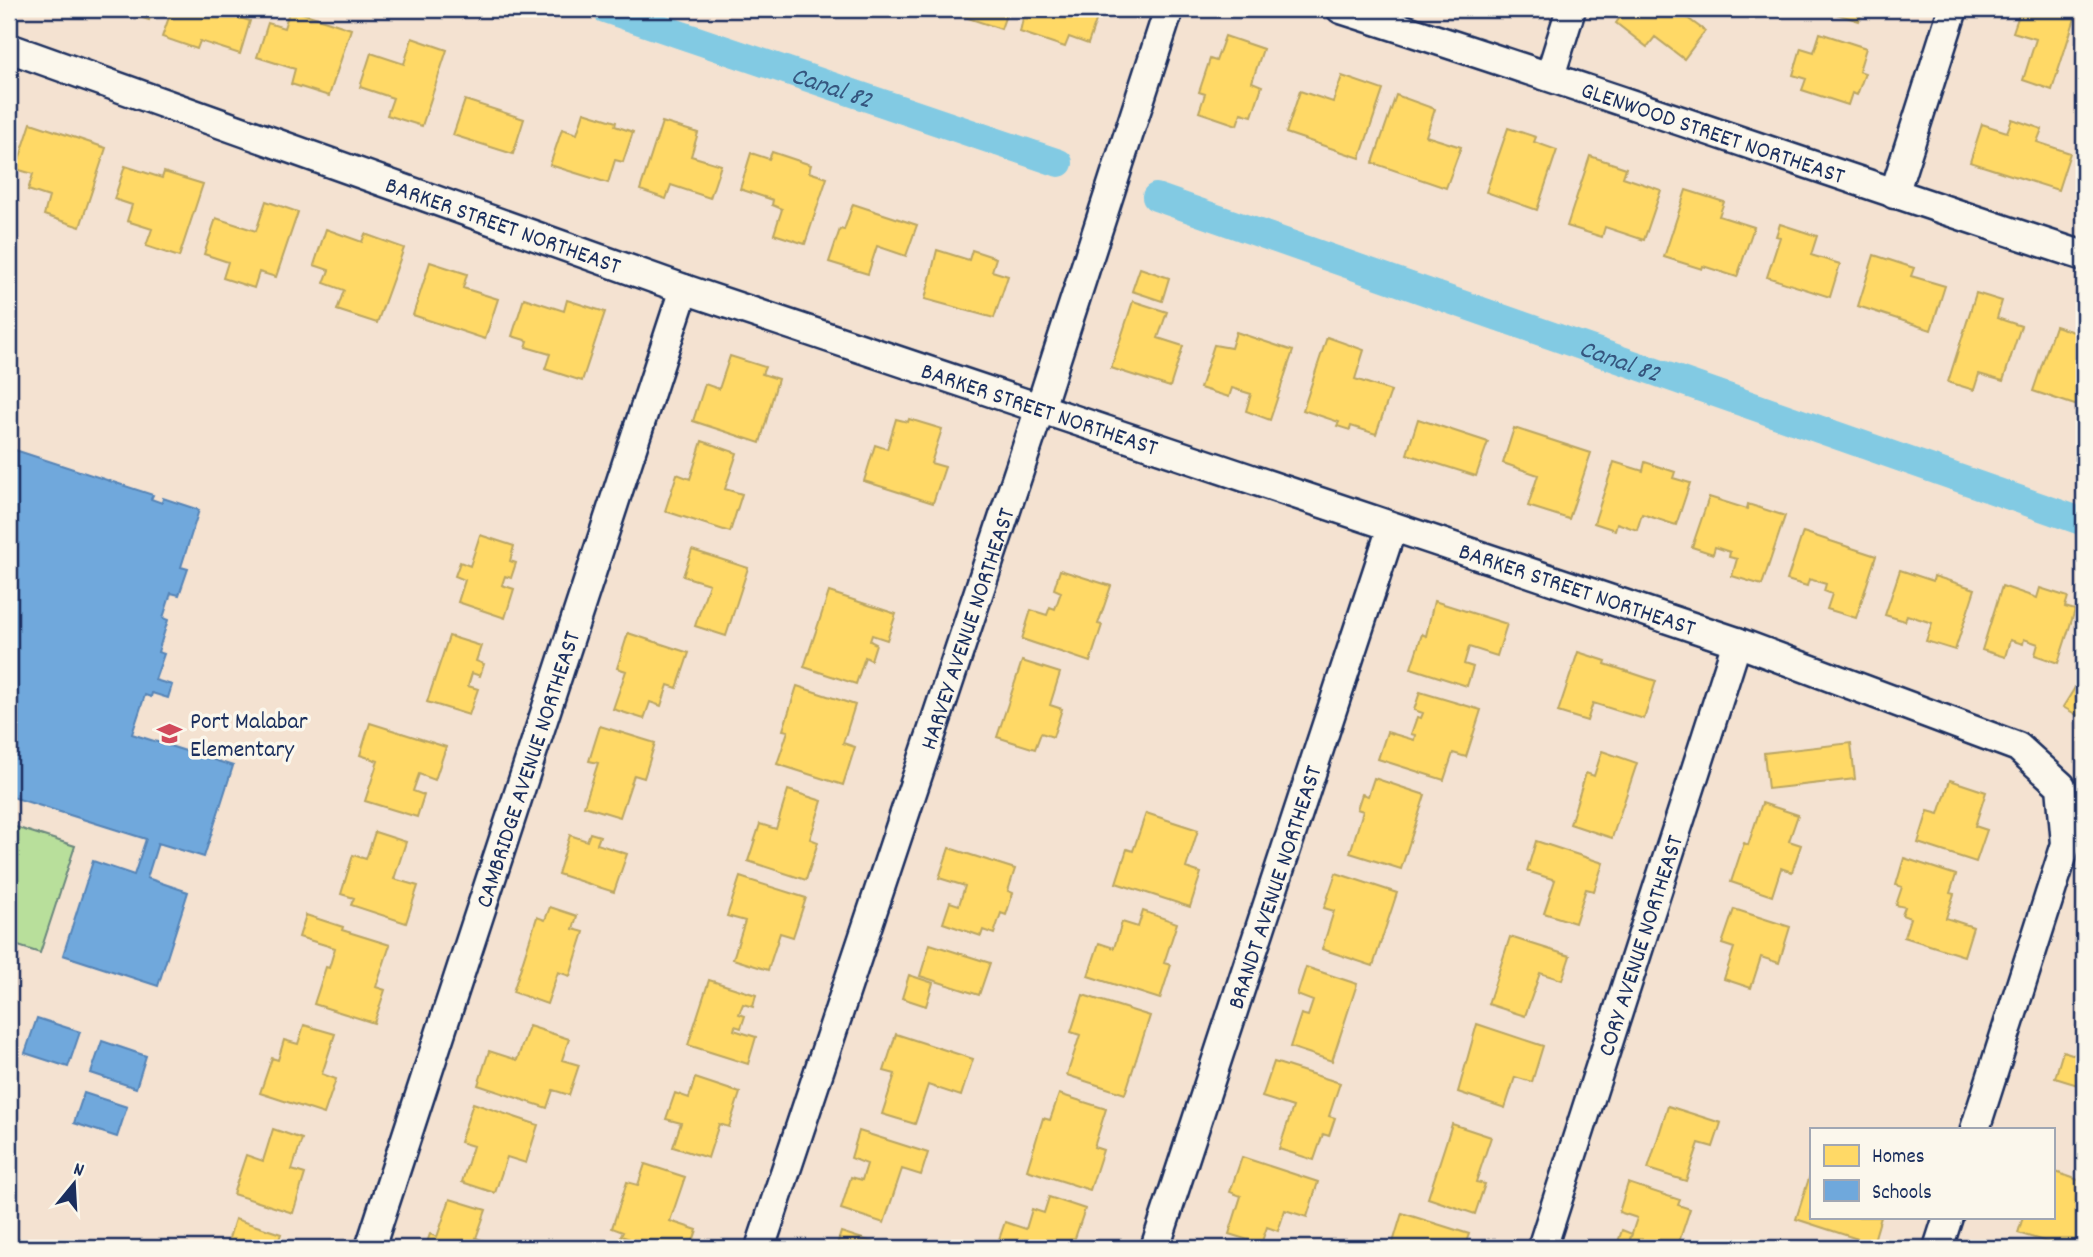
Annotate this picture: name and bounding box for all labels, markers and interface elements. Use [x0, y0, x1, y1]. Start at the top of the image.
water label: Canal 82 [786, 59, 877, 121]
street label: GLENWOOD STREET NORTHEAST [1576, 75, 1849, 195]
street label: BARKER STREET NORTHEAST [380, 170, 625, 285]
water label: Canal 82 [1574, 332, 1665, 394]
street label: BARKER STREET NORTHEAST [916, 356, 1162, 467]
street label: HARVEY AVENUE NORTHEAST [913, 504, 1026, 755]
street label: BARKER STREET NORTHEAST [1454, 536, 1700, 647]
street label: CAMBRIDGE AVENUE NORTHEAST [468, 627, 591, 913]
place label: Port Malabar Elementary [190, 706, 308, 768]
school or university icon: Port Malabar Elementary [156, 720, 184, 748]
street label: BRANDT AVENUE NORTHEAST [1221, 761, 1333, 1014]
street label: CORY AVENUE NORTHEAST [1591, 831, 1694, 1061]
legend [1810, 1128, 2054, 1218]
text: Homes [1872, 1143, 1925, 1173]
north arrow [38, 1148, 108, 1218]
text: N [70, 1157, 87, 1185]
text: Schools [1872, 1179, 1932, 1209]

